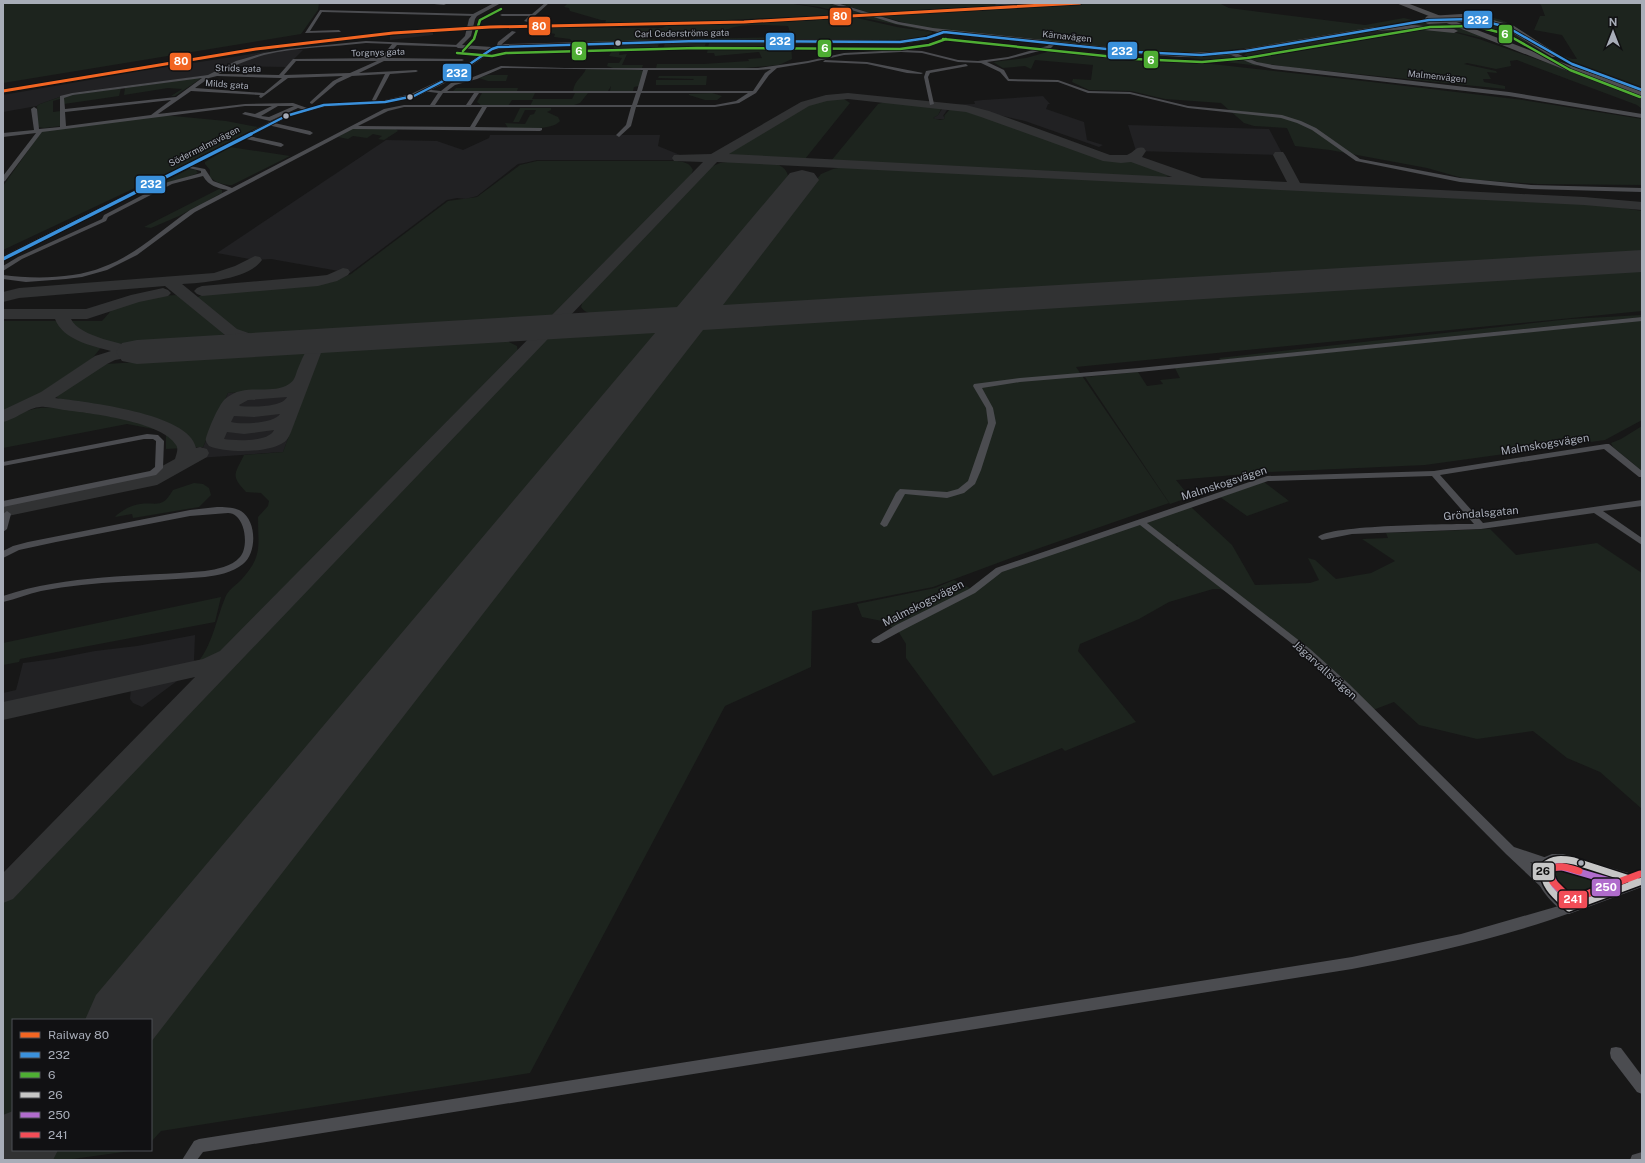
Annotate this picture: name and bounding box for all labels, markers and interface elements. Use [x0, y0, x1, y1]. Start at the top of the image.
line badge: 80 [829, 7, 852, 26]
text: 80 [833, 10, 847, 22]
line badge: 232 [1463, 10, 1493, 29]
north arrow [1593, 12, 1633, 52]
text: 232 [1467, 14, 1489, 26]
line badge: 80 [528, 16, 551, 36]
text: N [1609, 16, 1617, 28]
text: 80 [532, 20, 546, 32]
line badge: 6 [1498, 24, 1513, 44]
street label: Carl Cederströms gata [635, 27, 729, 39]
street label: Kärnavägen [1042, 28, 1092, 44]
text: 6 [1501, 28, 1509, 40]
line badge: 232 [765, 32, 795, 51]
text: 232 [769, 35, 791, 47]
unlabelled marker [613, 38, 623, 48]
line badge: 6 [817, 39, 832, 58]
line badge: 6 [571, 41, 587, 61]
line badge: 232 [1107, 41, 1138, 60]
text: 6 [821, 42, 829, 54]
text: 6 [575, 45, 583, 57]
text: 232 [1111, 45, 1133, 57]
street label: Torgnys gata [351, 46, 405, 58]
line badge: 6 [1143, 50, 1159, 69]
line badge: 80 [169, 52, 192, 71]
text: 6 [1147, 54, 1155, 66]
text: 80 [174, 55, 188, 67]
street label: Strids gata [215, 62, 261, 74]
line badge: 232 [442, 63, 472, 82]
text: 232 [446, 67, 468, 79]
street label: Malmenvägen [1407, 67, 1467, 85]
street label: Milds gata [205, 77, 249, 91]
unlabelled marker [405, 92, 415, 102]
unlabelled marker [281, 111, 291, 121]
street label: Södermalmsvägen [167, 123, 241, 169]
line badge: 232 [135, 175, 166, 194]
text: 232 [140, 178, 162, 190]
street label: Malmskogsvägen [1500, 431, 1590, 457]
street label: Malmskogsvägen [1180, 464, 1268, 502]
street label: Gröndalsgatan [1443, 504, 1519, 522]
street label: Malmskogsvägen [881, 577, 965, 629]
street label: Jägarvallsvägen [1291, 638, 1359, 702]
unlabelled marker [1576, 858, 1586, 868]
line badge: 26 [1532, 862, 1555, 881]
text: 26 [1536, 865, 1550, 877]
line badge: 250 [1591, 878, 1621, 897]
text: 250 [1595, 881, 1617, 893]
line badge: 241 [1558, 890, 1588, 909]
text: 241 [1564, 893, 1582, 905]
legend [12, 1019, 152, 1151]
text: Railway 80 [48, 1028, 109, 1042]
text: 232 [48, 1048, 70, 1062]
text: 6 [48, 1068, 55, 1082]
text: 26 [48, 1088, 63, 1102]
text: 250 [48, 1108, 70, 1122]
text: 241 [48, 1128, 68, 1142]

